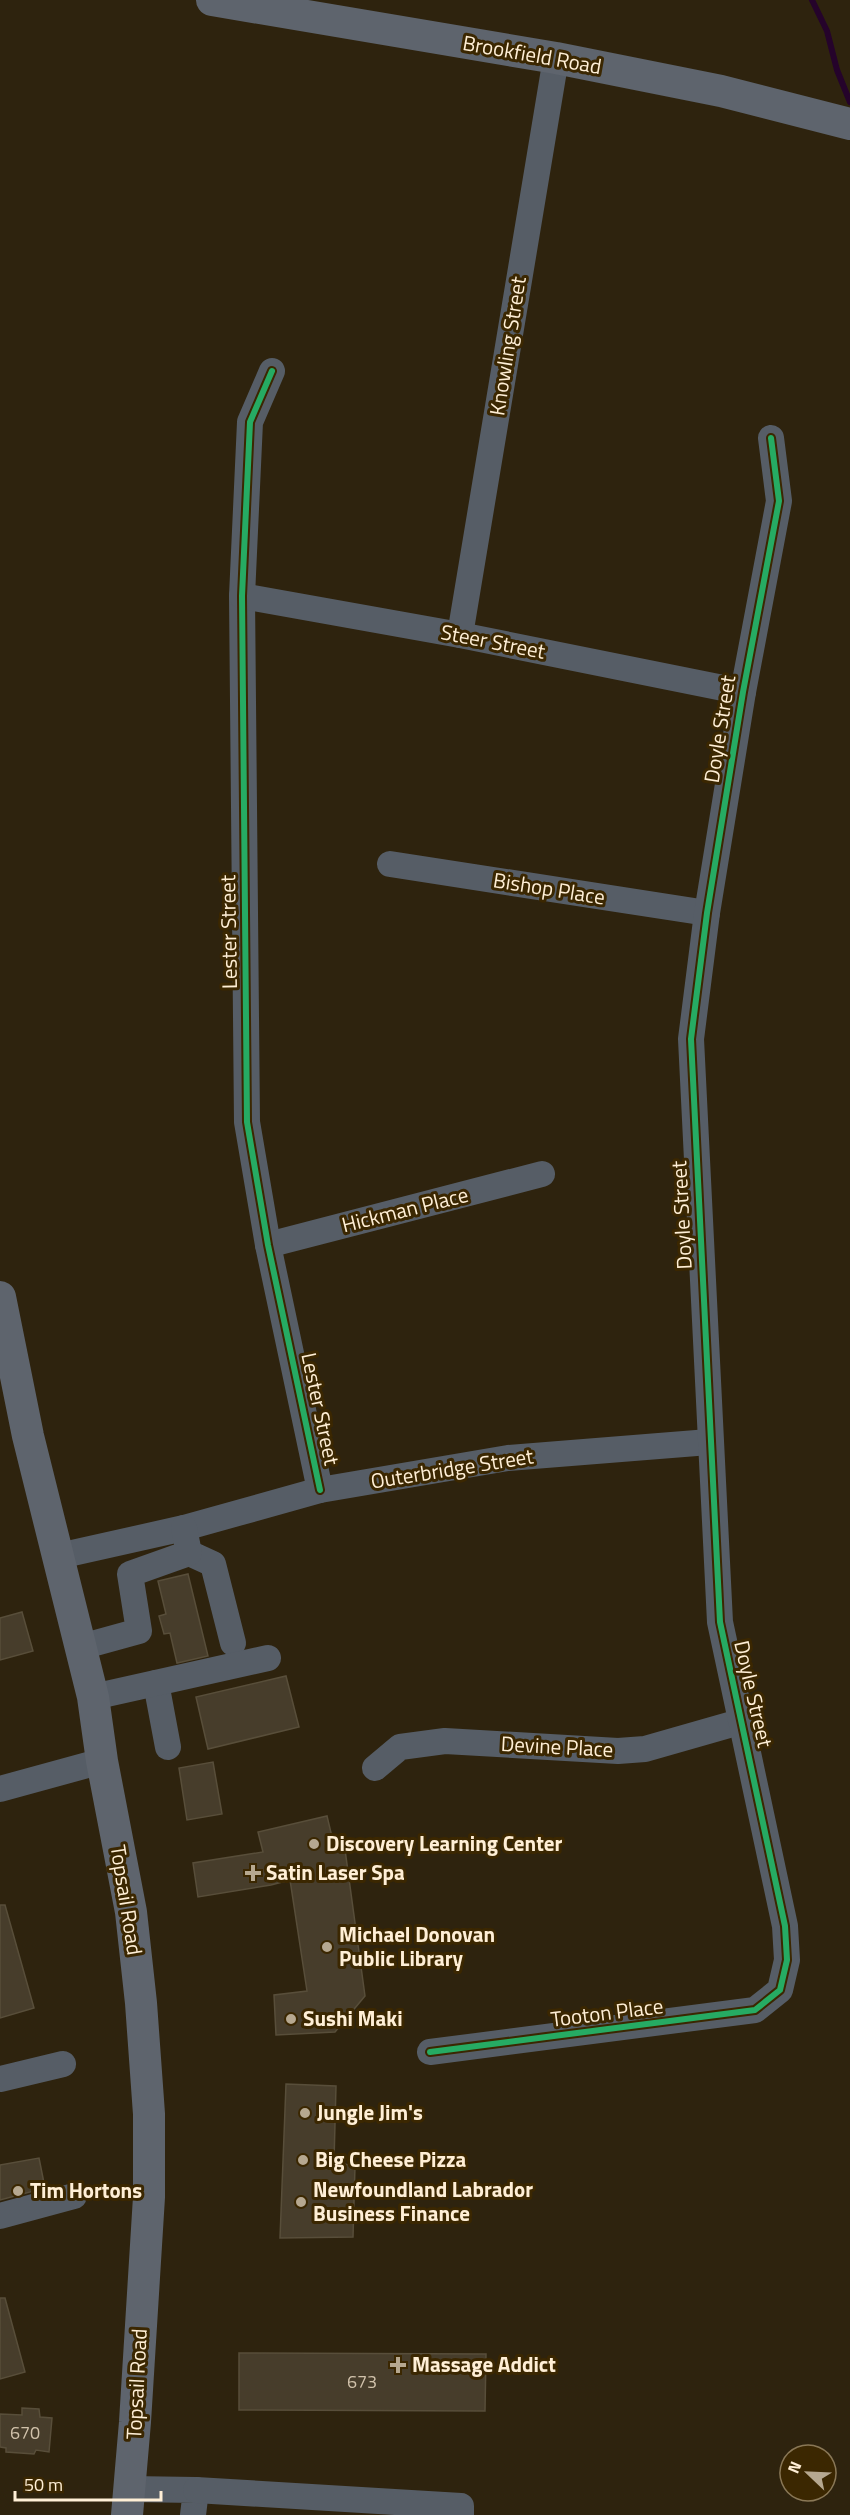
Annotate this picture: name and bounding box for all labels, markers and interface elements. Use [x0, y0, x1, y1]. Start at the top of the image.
street label: Brookfield Road [460, 26, 604, 82]
street label: Knowling Street [480, 273, 534, 418]
street label: Steer Street [438, 615, 549, 667]
street label: Doyle Street [695, 672, 743, 785]
street label: Bishop Place [491, 863, 607, 913]
street label: Lester Street [211, 874, 245, 989]
street label: Doyle Street [662, 1159, 700, 1270]
street label: Hickman Place [338, 1178, 471, 1240]
street label: Lester Street [293, 1350, 349, 1469]
street label: Outerbridge Street [368, 1439, 536, 1497]
street label: Doyle Street [726, 1637, 782, 1751]
street label: Devine Place [500, 1727, 614, 1765]
place label: Discovery Learning Center [326, 1827, 563, 1859]
marker: Discovery Learning Center [307, 1837, 321, 1851]
street label: Topsail Road [102, 1842, 151, 1957]
place label: Satin Laser Spa [266, 1856, 405, 1888]
marker: Satin Laser Spa [244, 1864, 262, 1882]
place label: Michael Donovan Public Library [339, 1918, 495, 1974]
marker: Michael Donovan Public Library [320, 1940, 334, 1954]
street label: Tooton Place [549, 1989, 665, 2035]
place label: Sushi Maki [303, 2002, 403, 2034]
marker: Sushi Maki [284, 2012, 298, 2026]
place label: Jungle Jim's [317, 2096, 423, 2128]
marker: Jungle Jim's [298, 2106, 312, 2120]
place label: Big Cheese Pizza [315, 2143, 467, 2175]
marker: Big Cheese Pizza [296, 2153, 310, 2167]
place label: Newfoundland Labrador Business Finance [313, 2173, 533, 2229]
place label: Tim Hortons [30, 2174, 142, 2206]
marker: Tim Hortons [11, 2184, 25, 2198]
marker: Newfoundland Labrador Business Finance [294, 2195, 308, 2209]
street label: Topsail Road [117, 2328, 155, 2440]
place label: Massage Addict [412, 2348, 556, 2380]
marker: Massage Addict [389, 2356, 407, 2374]
house number: 673 [347, 2368, 377, 2395]
house number: 670 [10, 2419, 40, 2446]
north arrow [778, 2443, 838, 2503]
text: N [781, 2457, 807, 2477]
scale bar [15, 2464, 160, 2502]
text: 50 m [24, 2471, 63, 2498]

